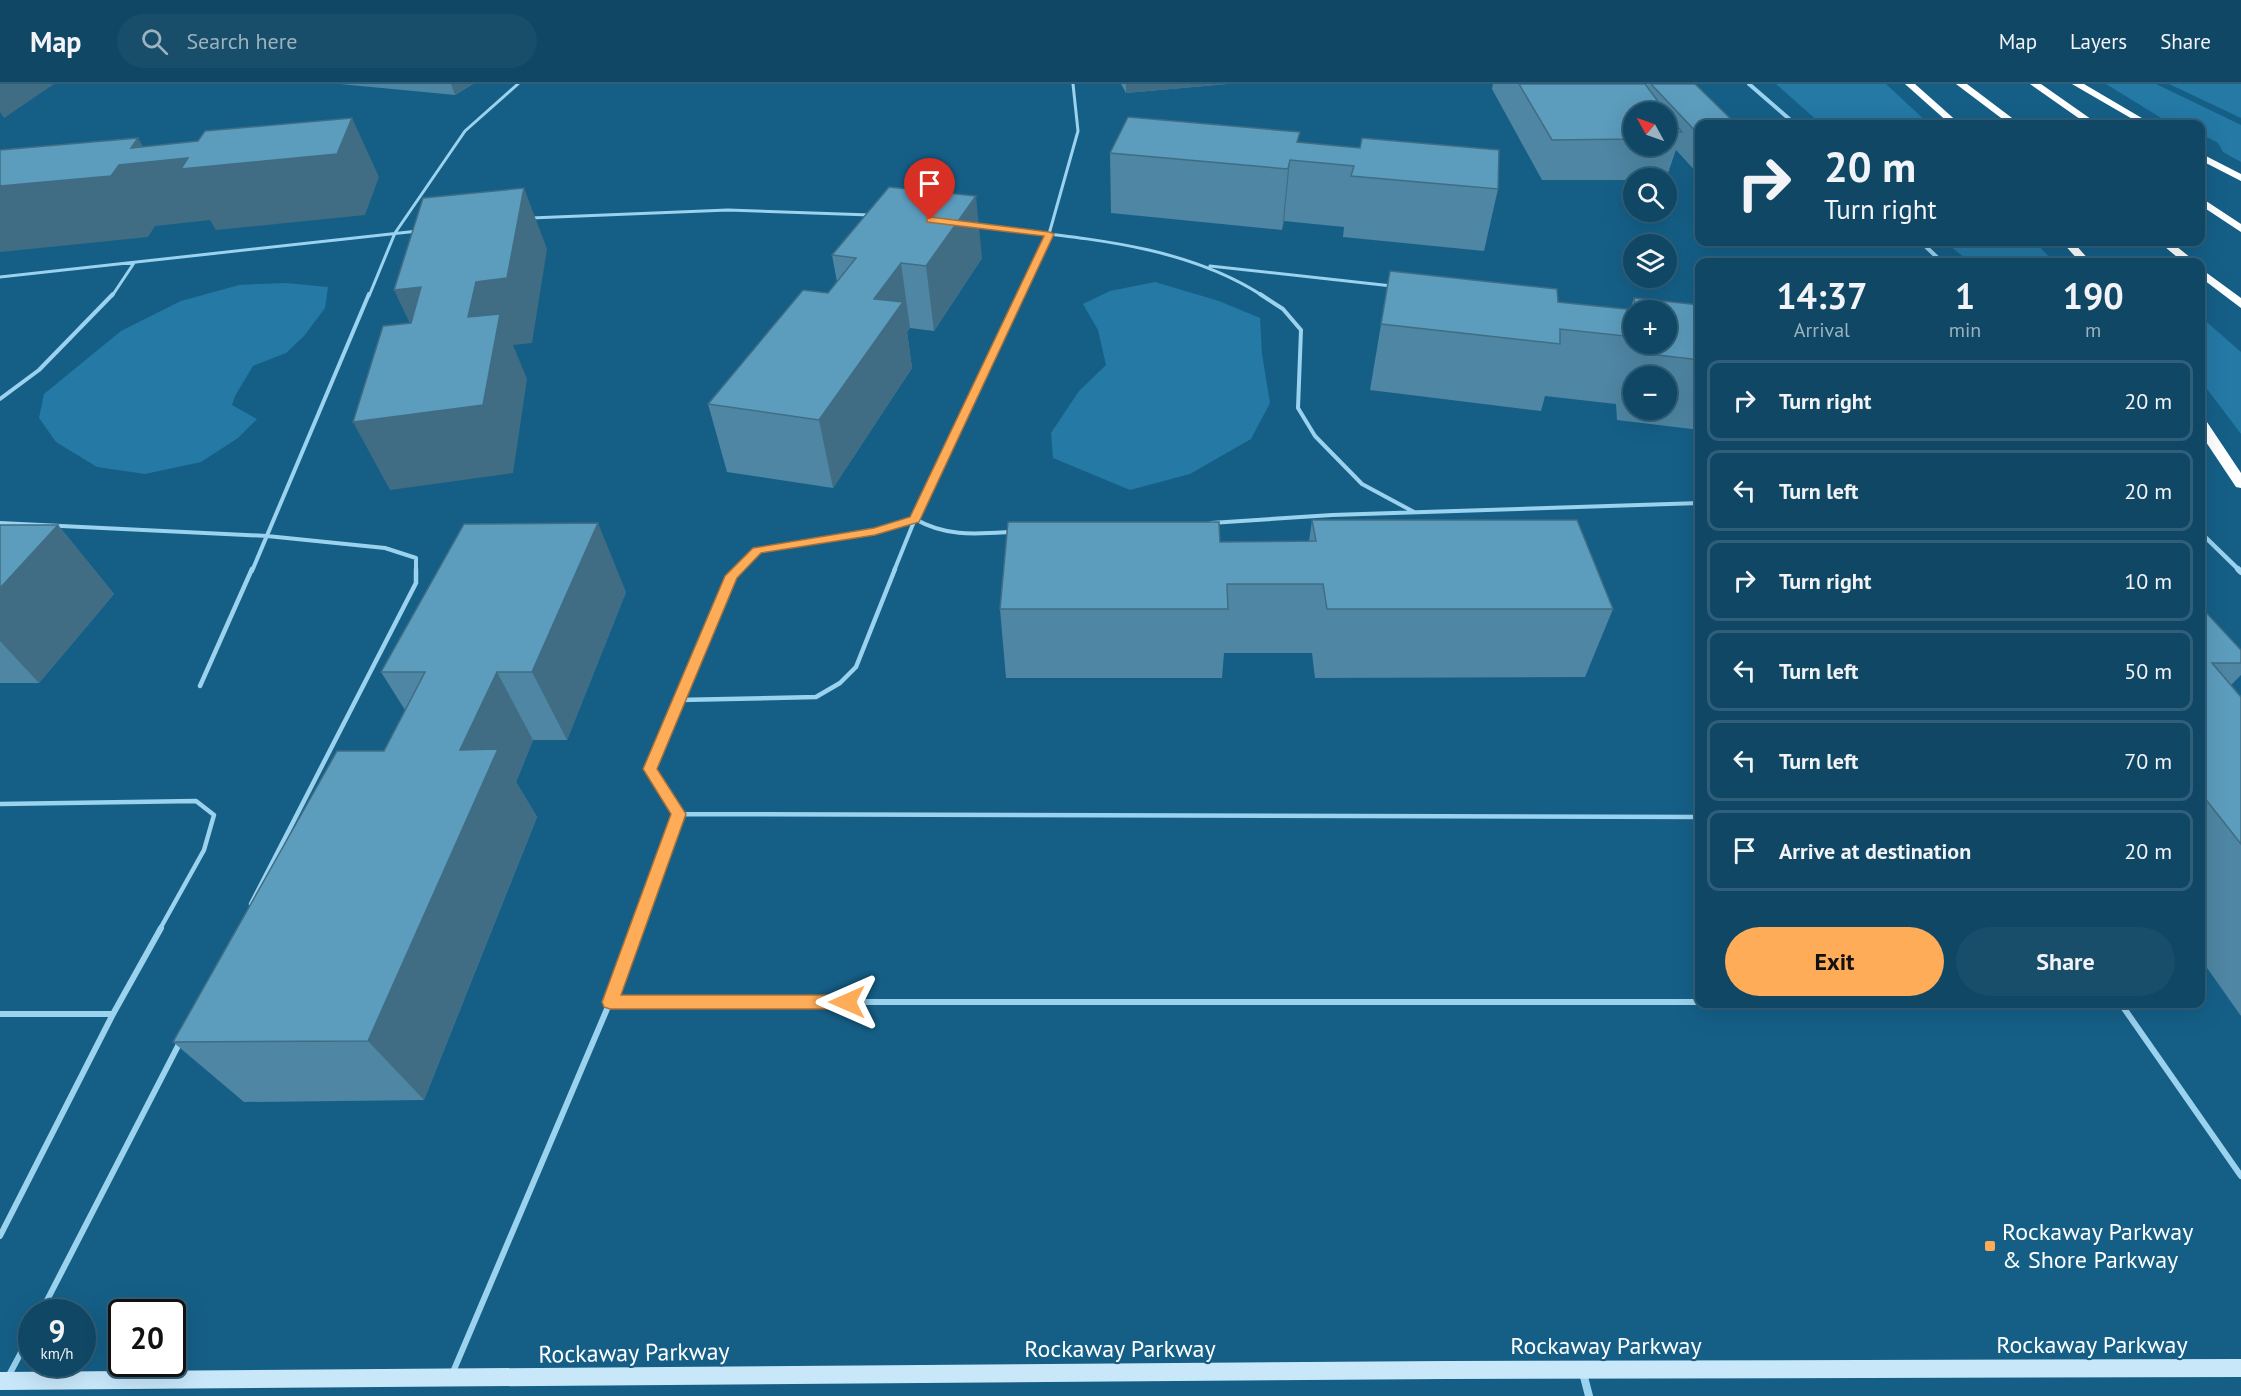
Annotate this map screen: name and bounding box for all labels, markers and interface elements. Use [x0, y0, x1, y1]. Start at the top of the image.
search box [117, 14, 537, 68]
text: Map [30, 23, 81, 60]
icon: search [138, 25, 171, 58]
text: Search here [186, 27, 297, 55]
text: Map [1999, 28, 2037, 55]
text: Layers [2070, 28, 2127, 55]
text: Share [2160, 28, 2211, 55]
north arrow [1623, 102, 1677, 156]
map controls [1623, 102, 1677, 420]
text: 20 m [1824, 139, 1916, 194]
icon: right [1725, 144, 1803, 222]
pin [904, 158, 955, 220]
icon: arrive [913, 167, 946, 200]
button: search [1623, 168, 1677, 222]
text: Turn right [1824, 192, 1937, 226]
button: layers [1623, 234, 1677, 288]
text: 14:37 [1776, 272, 1868, 319]
text: 1 [1955, 272, 1975, 319]
text: 190 [2063, 272, 2124, 319]
button: + [1623, 300, 1677, 354]
text: Arrival [1794, 317, 1850, 343]
text: min [1949, 317, 1981, 343]
text: m [2085, 317, 2101, 343]
button: − [1623, 366, 1677, 420]
icon: right [1728, 384, 1761, 417]
text: Turn right [1779, 387, 1871, 415]
text: 20 m [2124, 387, 2172, 415]
icon: left [1728, 474, 1761, 507]
text: Turn left [1779, 477, 1859, 505]
text: 20 m [2124, 477, 2172, 505]
icon: right [1728, 564, 1761, 597]
text: Turn right [1779, 567, 1871, 595]
text: 10 m [2124, 567, 2172, 595]
icon: left [1728, 654, 1761, 687]
text: Turn left [1779, 657, 1859, 685]
text: 50 m [2124, 657, 2172, 685]
icon: left [1728, 744, 1761, 777]
text: Turn left [1779, 747, 1859, 775]
text: 70 m [2124, 747, 2172, 775]
icon: arrive [1728, 834, 1761, 867]
text: Arrive at destination [1779, 837, 1971, 865]
text: 20 m [2124, 837, 2172, 865]
button: Exit [1725, 927, 1944, 996]
button: Share [1956, 927, 2175, 996]
position arrow [815, 970, 879, 1034]
place label: Rockaway Parkway & Shore Parkway [2002, 1216, 2193, 1275]
marker: Rockaway Parkway & Shore Parkway [1983, 1239, 1997, 1253]
speed limit sign: 20 [108, 1299, 186, 1377]
text: 9 [48, 1311, 66, 1350]
street label: Rockaway Parkway [1996, 1329, 2188, 1360]
street label: Rockaway Parkway [1510, 1330, 1702, 1361]
street label: Rockaway Parkway [1024, 1333, 1216, 1364]
street label: Rockaway Parkway [538, 1335, 730, 1370]
text: km/h [41, 1344, 73, 1363]

